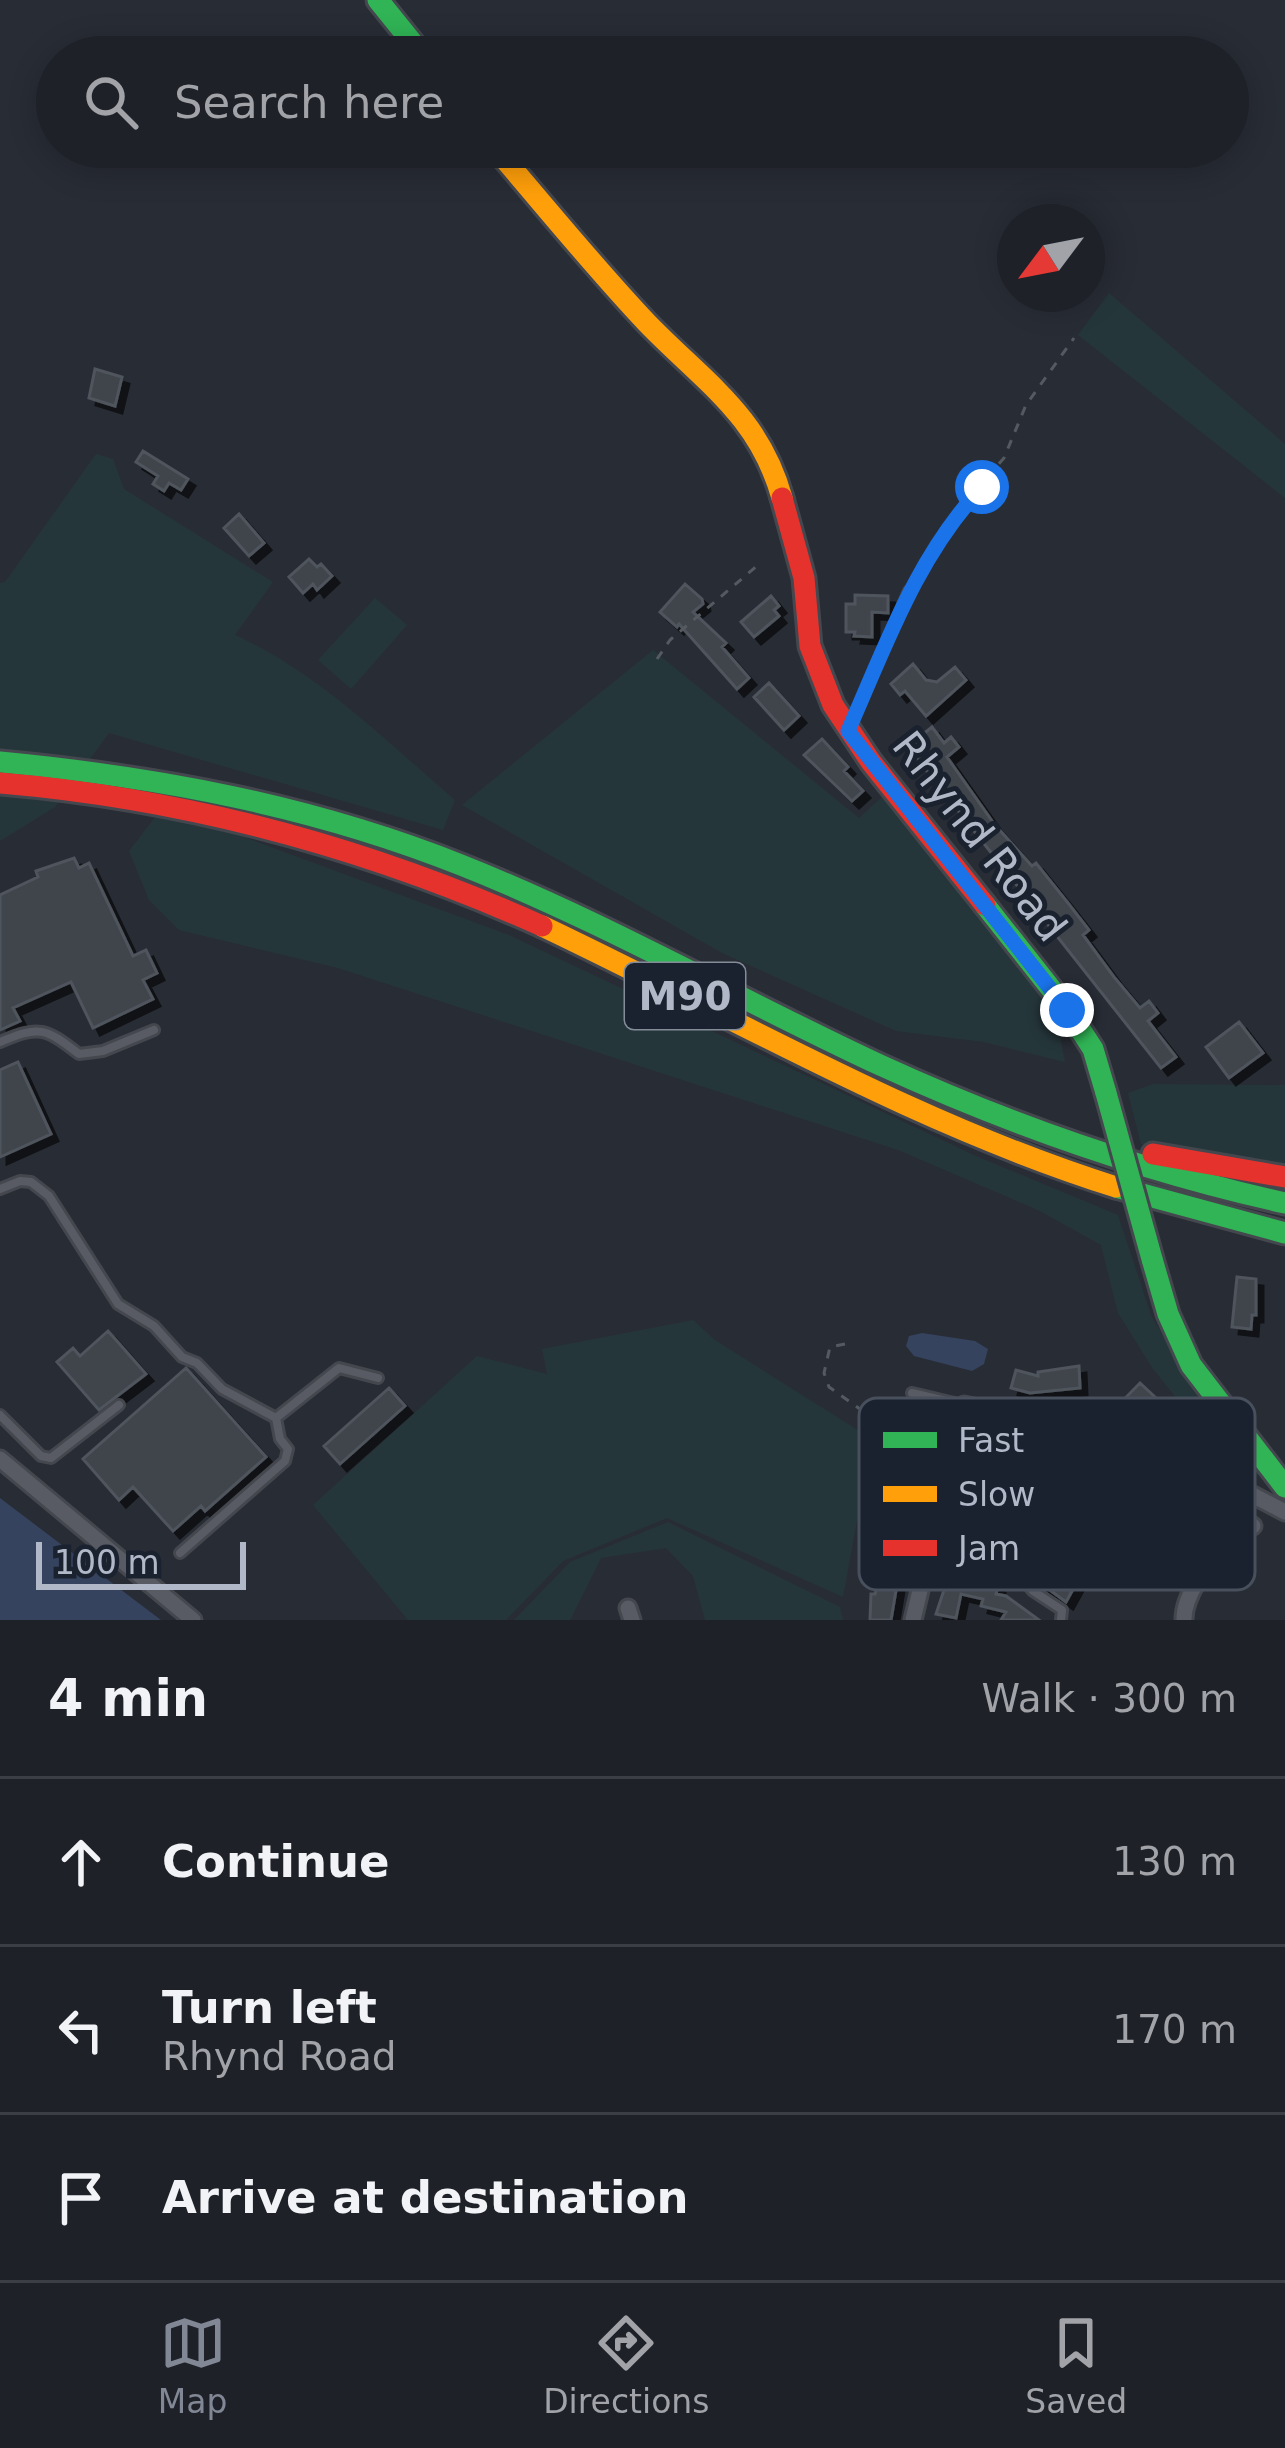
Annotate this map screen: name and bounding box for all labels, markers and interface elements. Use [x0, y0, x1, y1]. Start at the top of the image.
search box [36, 36, 1249, 168]
icon: search [78, 69, 144, 135]
text: Search here [174, 76, 444, 129]
north arrow [997, 204, 1105, 312]
route start [955, 460, 1009, 514]
street label: Rhynd Road [883, 722, 1077, 951]
road number: M90 [625, 963, 745, 1029]
route end [1040, 983, 1094, 1037]
legend [859, 1398, 1255, 1590]
text: Fast [958, 1421, 1024, 1460]
text: Slow [958, 1475, 1035, 1514]
text: Jam [956, 1529, 1020, 1568]
scale bar [36, 1536, 246, 1589]
text: 100 m [54, 1543, 160, 1582]
text: 4 min [48, 1669, 208, 1728]
text: Walk · 300 m [982, 1676, 1237, 1721]
icon: ahead [48, 1829, 114, 1895]
text: Continue [162, 1835, 390, 1888]
text: 130 m [1112, 1839, 1237, 1884]
text: Turn left [162, 1981, 377, 2034]
icon: left [48, 1997, 114, 2063]
text: 170 m [1112, 2007, 1237, 2052]
text: Rhynd Road [162, 2034, 397, 2079]
icon: arrive [48, 2165, 114, 2231]
text: Arrive at destination [162, 2171, 688, 2224]
tab: Map [158, 2310, 228, 2421]
tab: Directions [543, 2310, 709, 2421]
tab: Saved [1025, 2310, 1127, 2421]

